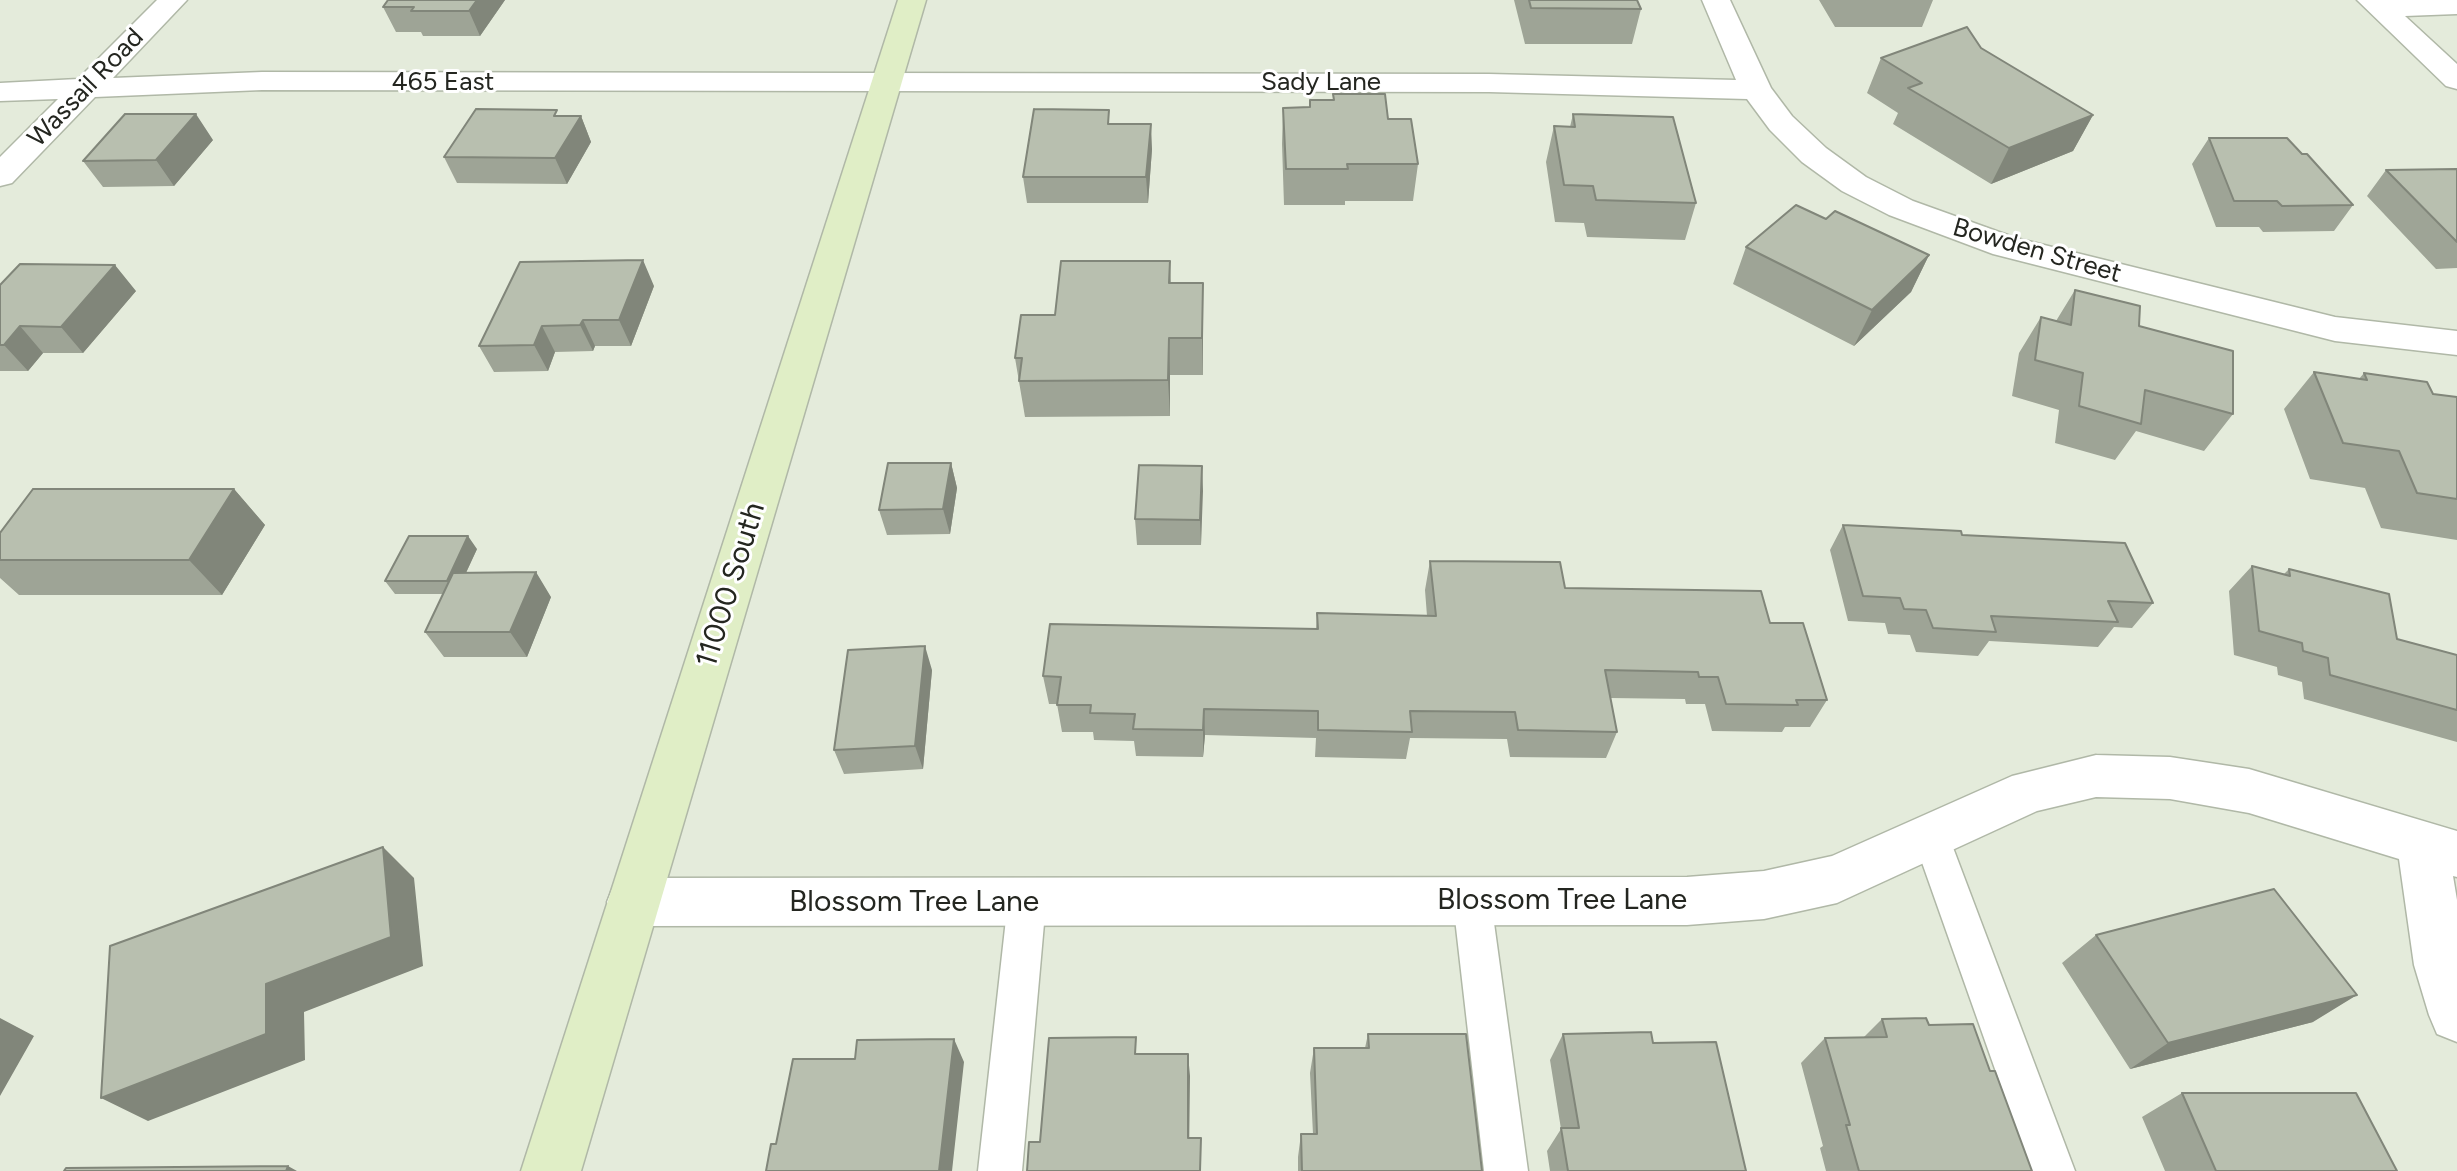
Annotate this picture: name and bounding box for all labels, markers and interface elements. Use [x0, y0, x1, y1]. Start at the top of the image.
street label: Wassail Road [22, 22, 150, 154]
street label: 465 East [392, 66, 494, 98]
street label: Sady Lane [1261, 66, 1381, 98]
street label: Bowden Street [1949, 212, 2125, 290]
street label: 11000 South [689, 498, 773, 672]
street label: Blossom Tree Lane [1437, 882, 1687, 918]
street label: Blossom Tree Lane [789, 884, 1039, 920]

